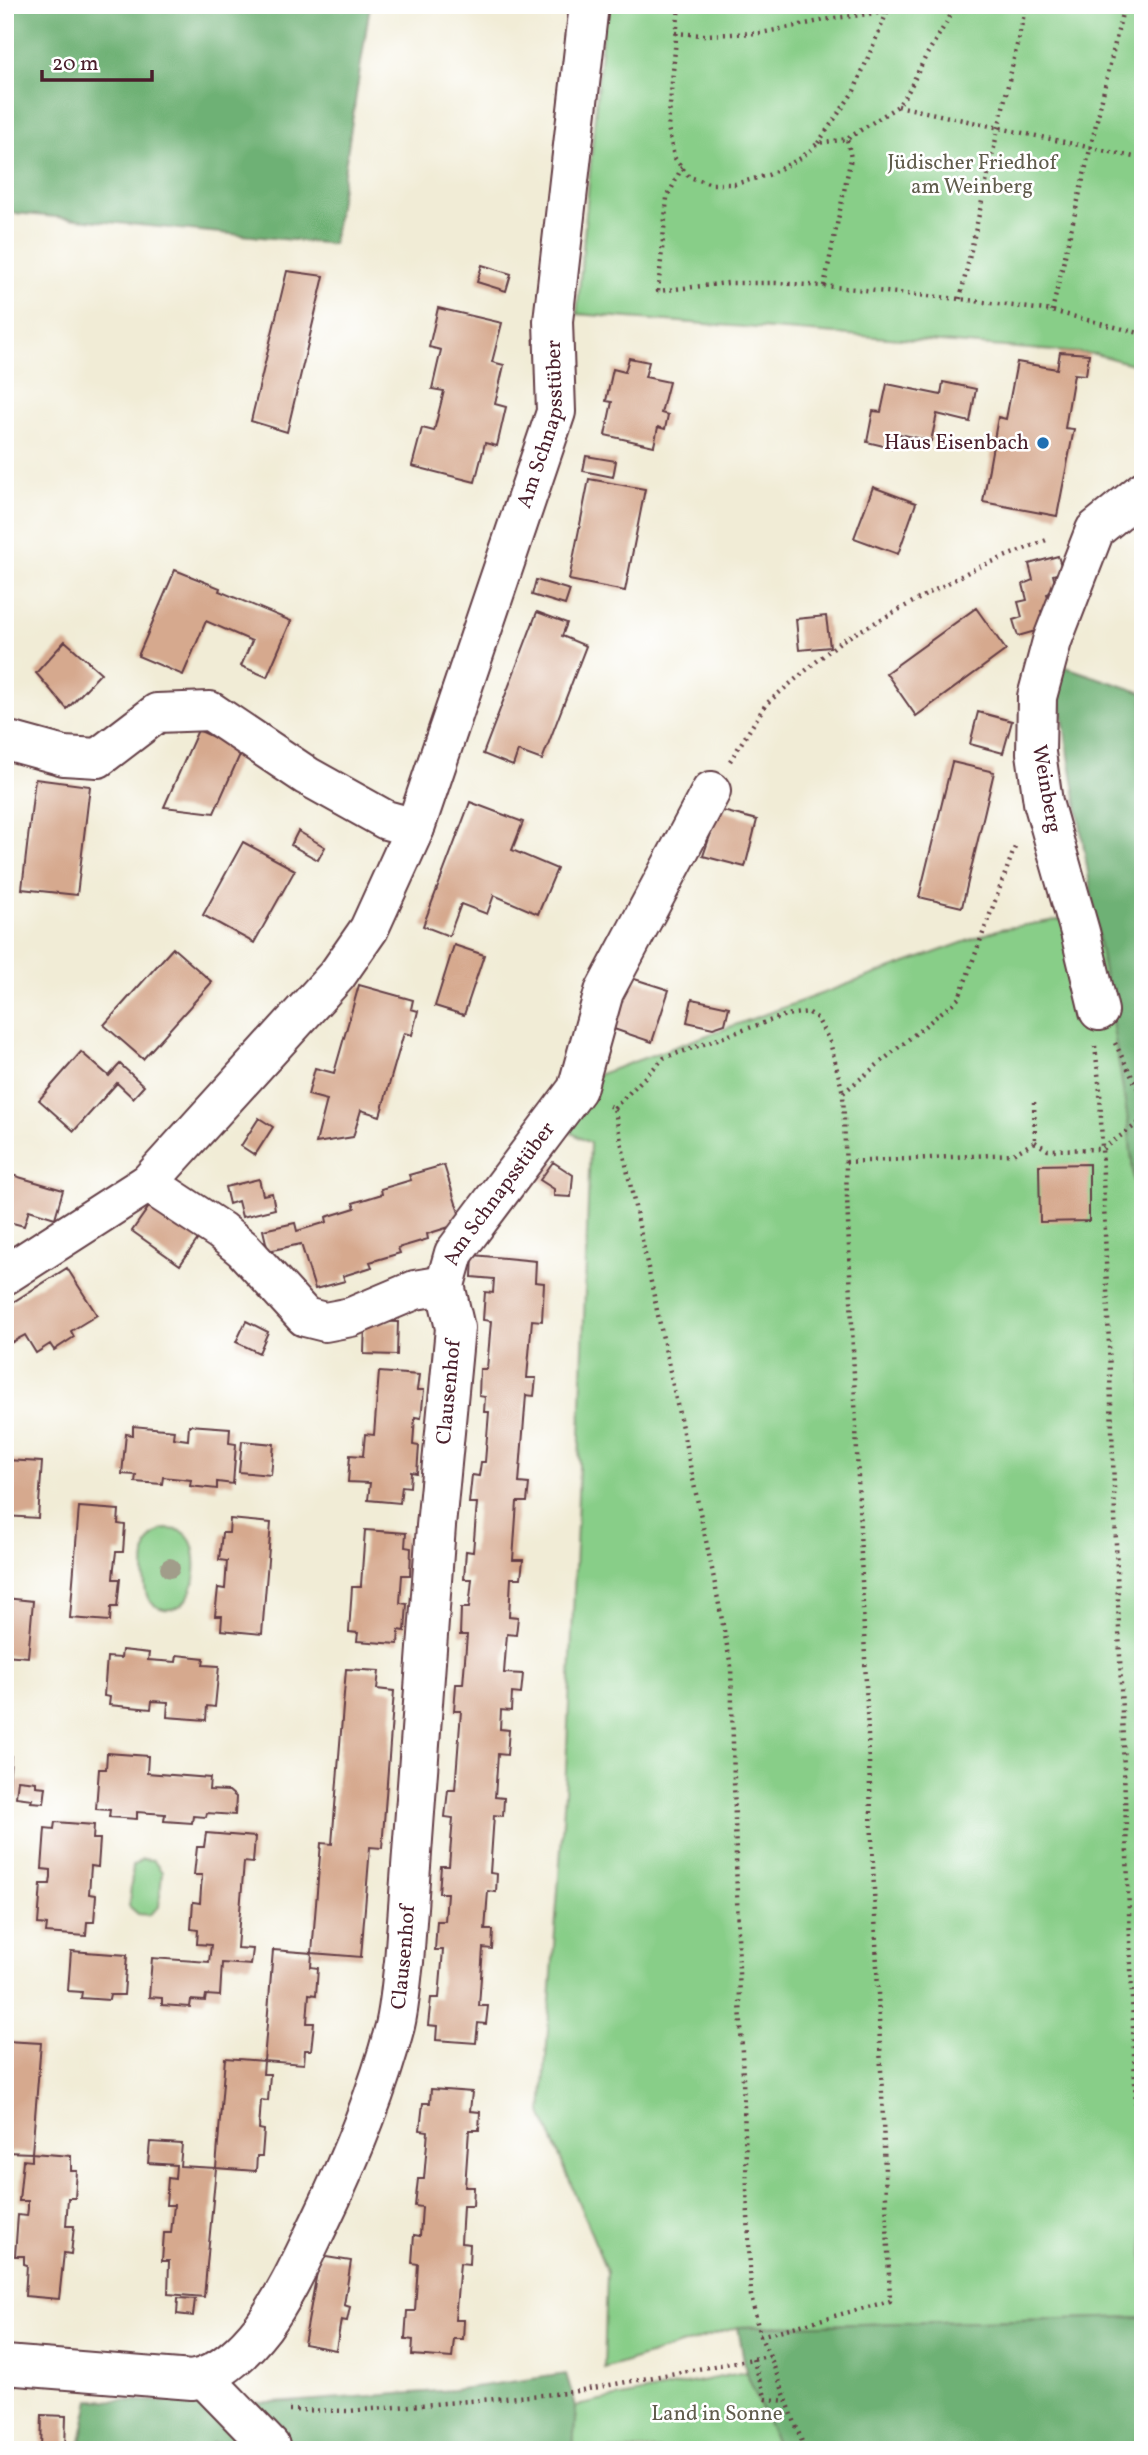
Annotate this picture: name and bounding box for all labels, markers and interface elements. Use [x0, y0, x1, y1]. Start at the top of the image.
scale bar [42, 38, 152, 82]
text: 20 m [52, 50, 98, 79]
park label: Jüdischer Friedhof am Weinberg [887, 149, 1058, 202]
street label: Am Schnapsstüber [510, 339, 571, 512]
place label: Haus Eisenbach [884, 429, 1029, 458]
marker: Haus Eisenbach [1035, 435, 1051, 451]
street label: Weinberg [1024, 743, 1068, 835]
street label: Am Schnapsstüber [437, 1116, 562, 1269]
street label: Clausenhof [429, 1337, 468, 1446]
street label: Clausenhof [384, 1902, 423, 2011]
park label: Land in Sonne [651, 2400, 783, 2429]

